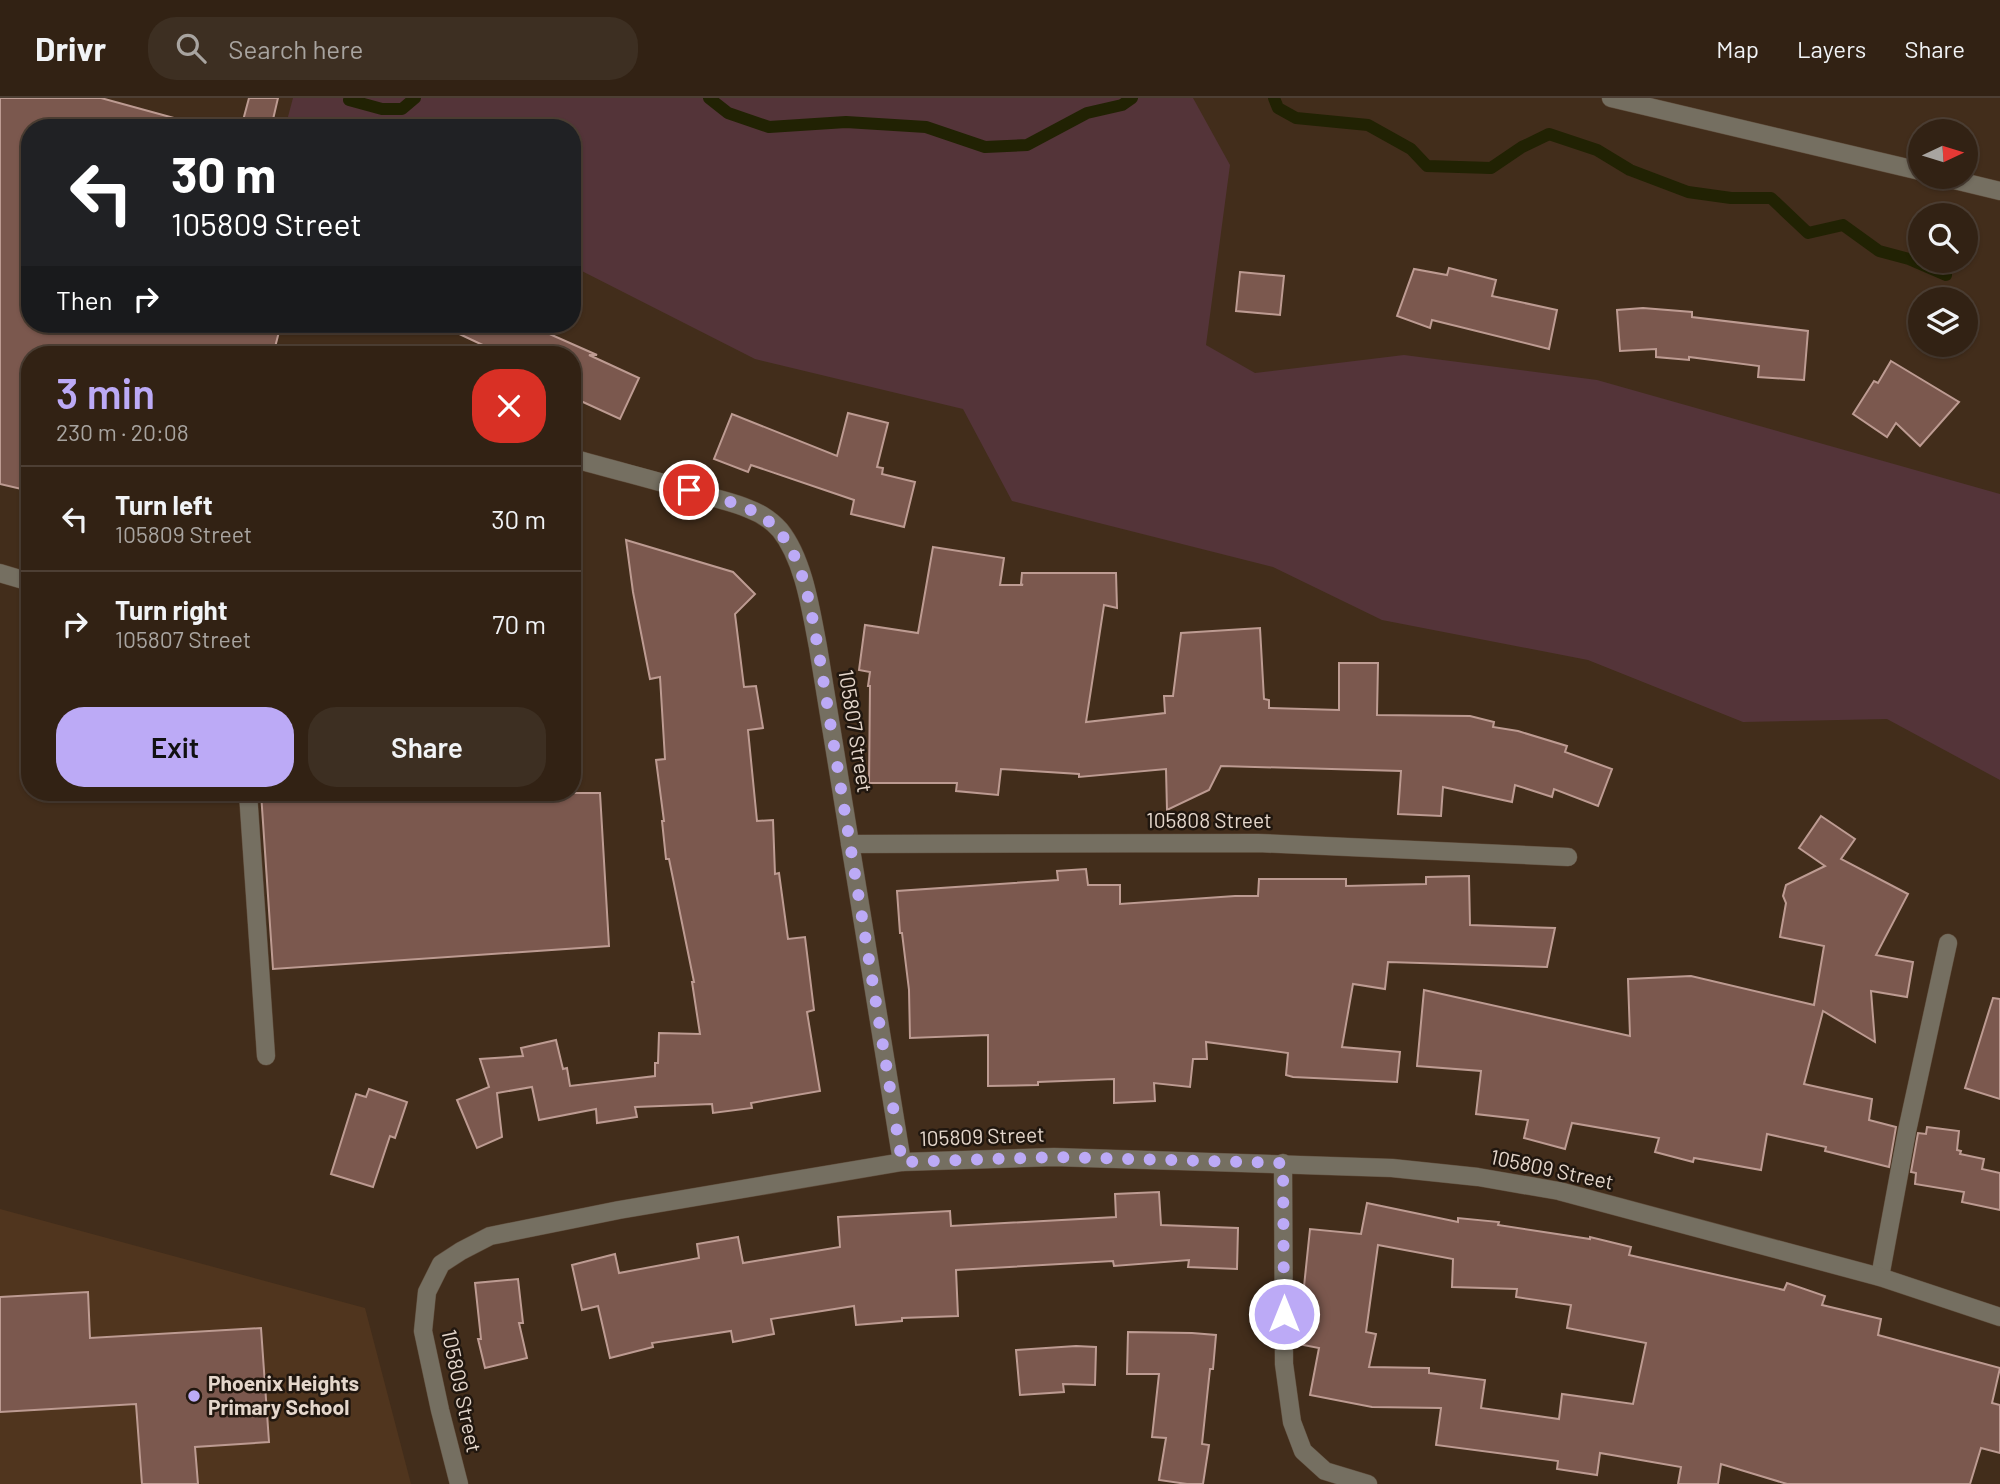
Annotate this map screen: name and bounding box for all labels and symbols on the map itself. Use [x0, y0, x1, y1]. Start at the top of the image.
north arrow [1908, 119, 1978, 189]
pin [659, 460, 719, 520]
street label: 105807 Street [834, 667, 879, 794]
street label: 105808 Street [1146, 807, 1272, 832]
street label: 105809 Street [919, 1121, 1045, 1150]
street label: 105809 Street [1488, 1143, 1616, 1194]
position arrow [1247, 1277, 1321, 1351]
street label: 105809 Street [437, 1327, 488, 1455]
place label: Phoenix Heights Primary School [208, 1370, 359, 1419]
marker: Phoenix Heights Primary School [186, 1388, 202, 1404]

